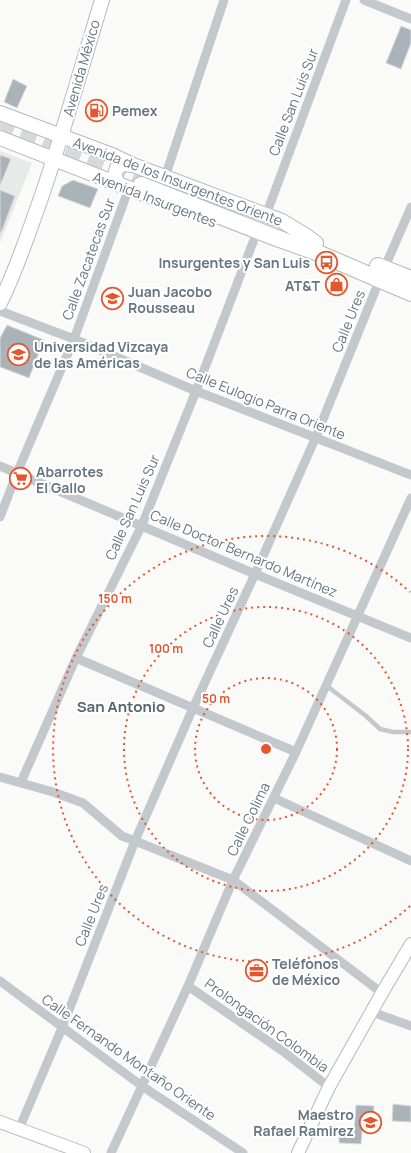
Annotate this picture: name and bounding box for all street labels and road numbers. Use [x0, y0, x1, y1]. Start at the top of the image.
street label: Avenida México [58, 17, 104, 119]
street label: Calle San Luis Sur [264, 46, 322, 158]
street label: Avenida de los Insurgentes Oriente [71, 132, 285, 230]
street label: Avenida Insurgentes [90, 167, 220, 231]
street label: Calle Zacatecas Sur [57, 195, 119, 323]
street label: Calle Ures [327, 287, 369, 355]
street label: Calle Eulogio Parra Oriente [183, 362, 349, 444]
street label: Calle San Luis Sur [100, 451, 164, 563]
street label: Calle Doctor Bernardo Martínez [147, 505, 341, 601]
street label: Calle Ures [198, 583, 242, 651]
street label: Calle Colima [222, 779, 274, 859]
street label: Calle Ures [70, 881, 112, 949]
street label: Prolongación Colombia [201, 974, 333, 1076]
street label: Calle Fernando Montaño Oriente [38, 989, 220, 1125]

